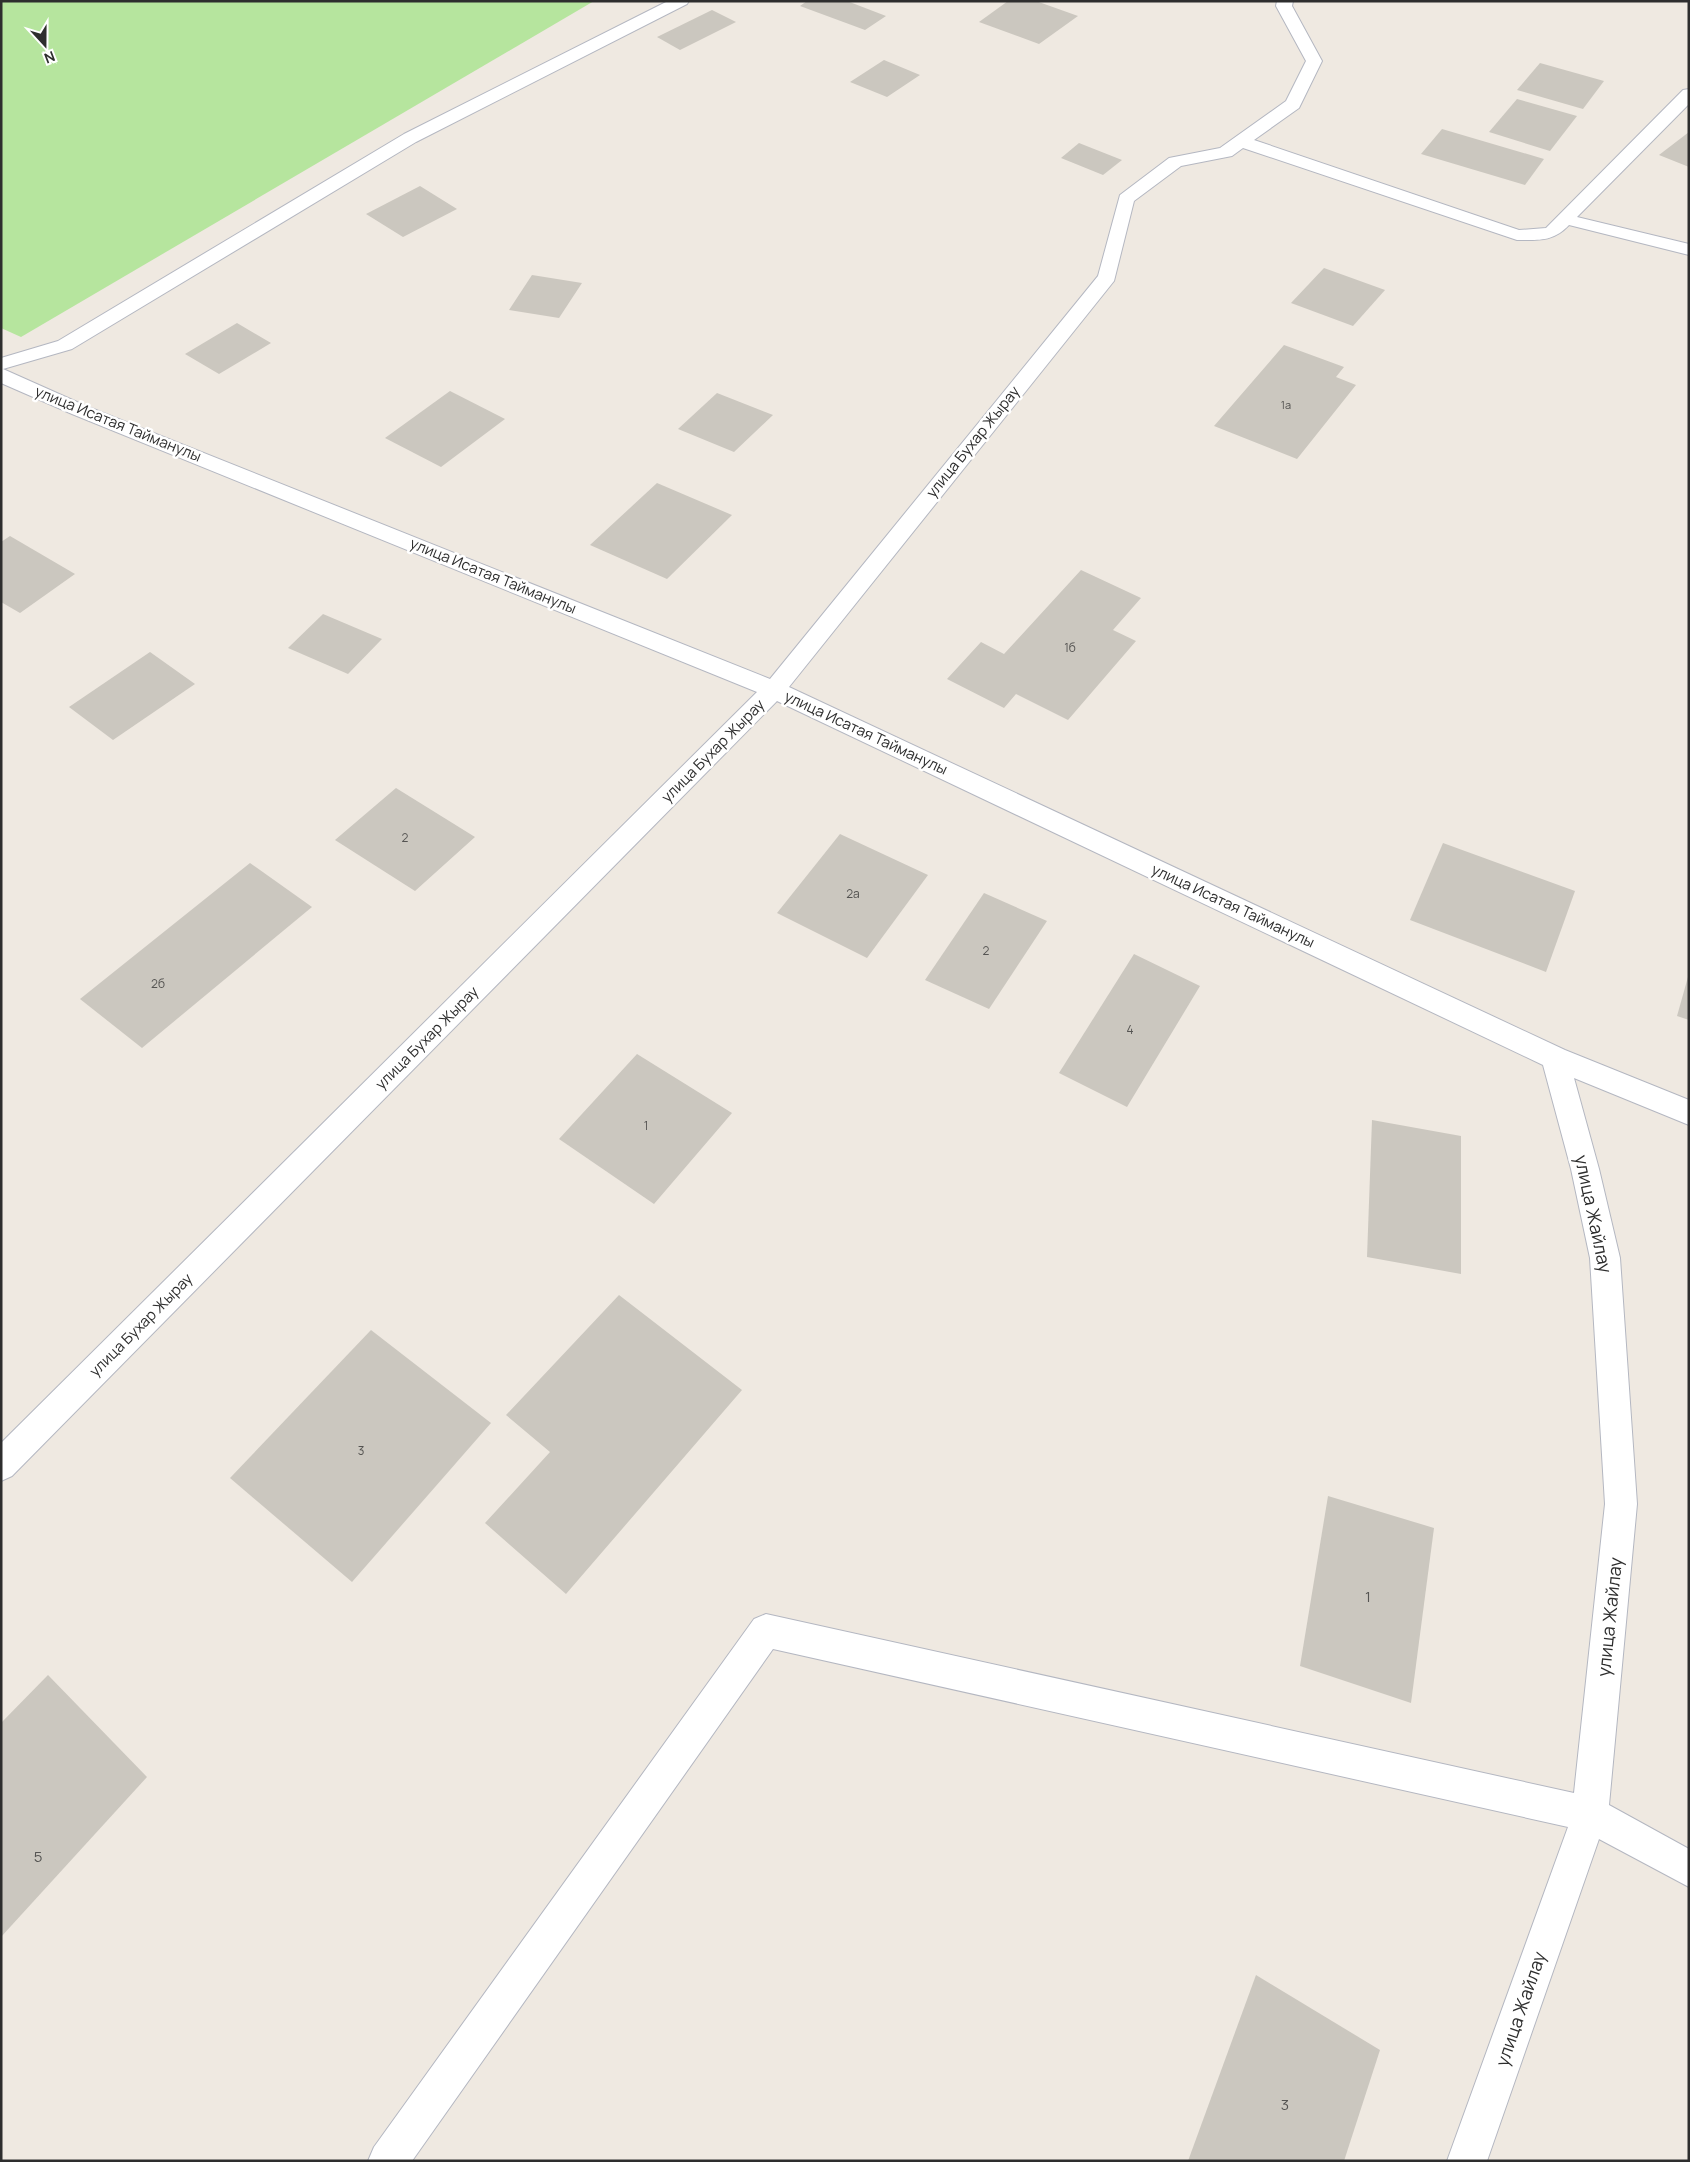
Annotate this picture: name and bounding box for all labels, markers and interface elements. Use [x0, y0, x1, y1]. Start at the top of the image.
north arrow [20, 20, 70, 70]
text: N [42, 47, 58, 68]
street label: улица Исатая Тайманулы [32, 381, 205, 467]
street label: улица Бухар Жырау [921, 381, 1024, 502]
house number: 1а [1281, 397, 1291, 412]
street label: улица Исатая Тайманулы [407, 533, 580, 619]
house number: 1б [1064, 639, 1076, 656]
street label: улица Исатая Тайманулы [781, 685, 951, 780]
street label: улица Бухар Жырау [656, 694, 769, 807]
house number: 2 [402, 829, 409, 846]
street label: улица Исатая Тайманулы [1148, 858, 1318, 953]
house number: 2а [846, 885, 860, 902]
house number: 2 [983, 942, 990, 959]
house number: 2б [151, 975, 165, 992]
street label: улица Бухар Жырау [370, 981, 483, 1094]
house number: 4 [1126, 1021, 1134, 1038]
house number: 1 [644, 1117, 648, 1134]
street label: улица Жайлау [1570, 1153, 1618, 1275]
street label: улица Бухар Жырау [84, 1268, 197, 1381]
house number: 3 [358, 1442, 364, 1459]
street label: улица Жайлау [1591, 1555, 1627, 1678]
house number: 1 [1365, 1586, 1371, 1607]
house number: 5 [34, 1846, 42, 1867]
street label: улица Жайлау [1489, 1948, 1551, 2069]
house number: 3 [1281, 2094, 1289, 2115]

